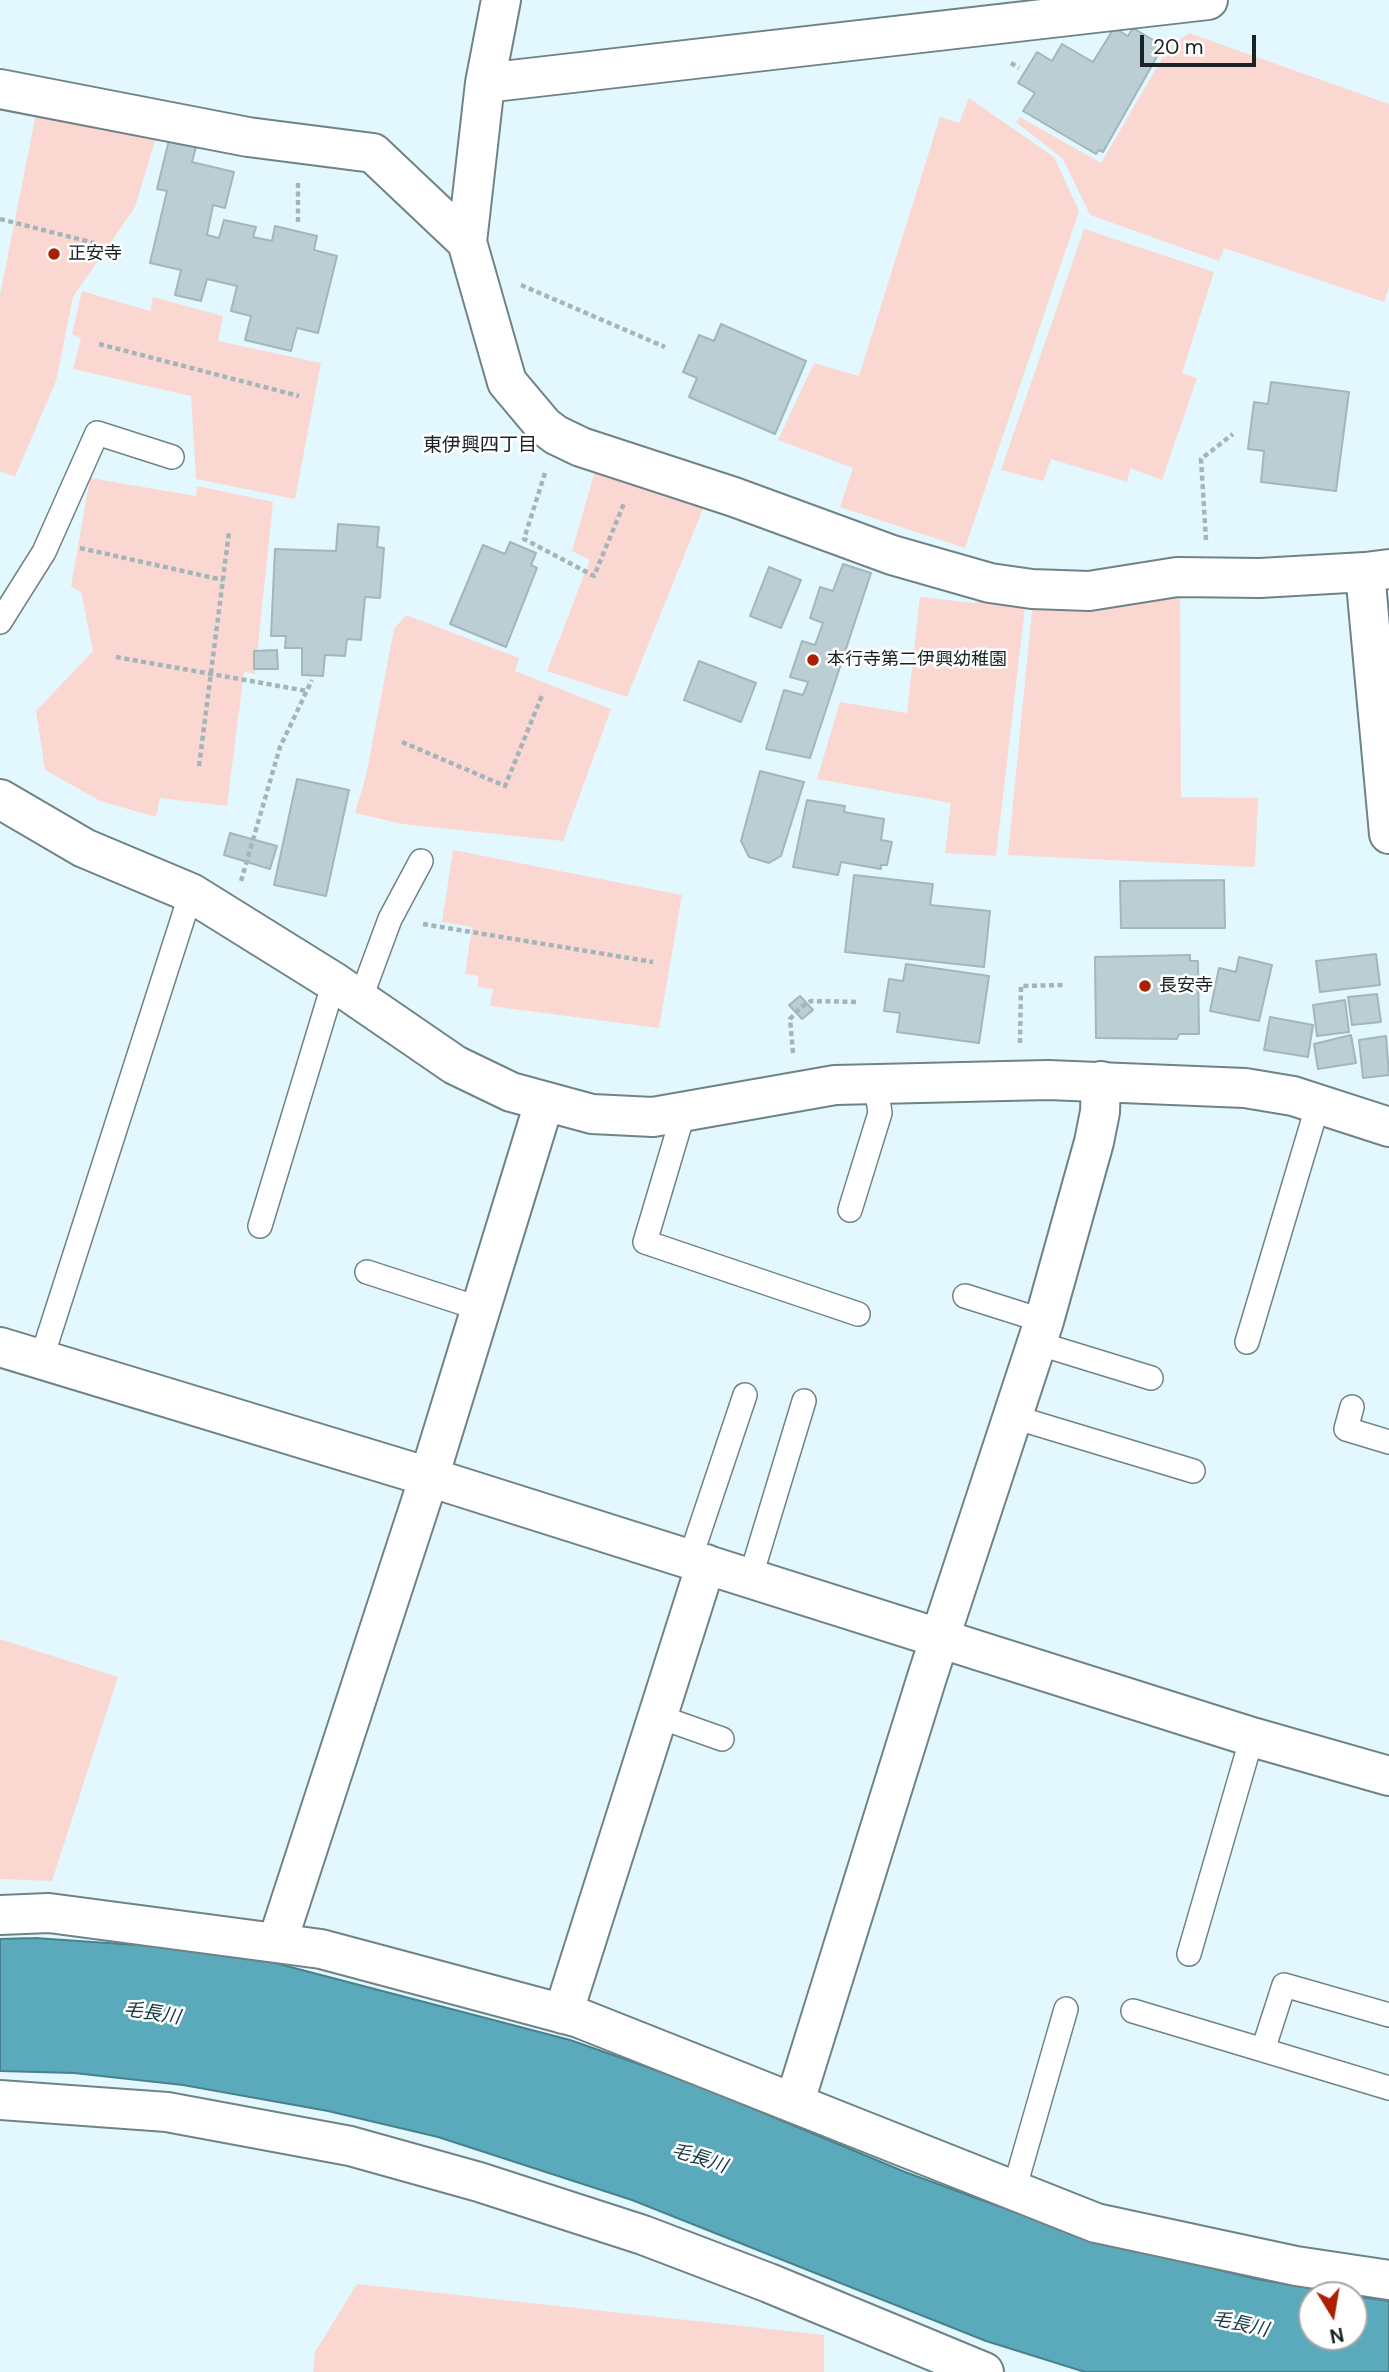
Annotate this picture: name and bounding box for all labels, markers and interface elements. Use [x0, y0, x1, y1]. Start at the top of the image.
scale bar [1144, 21, 1260, 65]
text: 20 m [1153, 33, 1204, 61]
place label: 正安寺 [68, 243, 122, 265]
marker: 正安寺 [46, 246, 62, 262]
district label: 東伊興四丁目 [423, 435, 537, 457]
place label: 本行寺第二伊興幼稚園 [827, 649, 1007, 671]
marker: 本行寺第二伊興幼稚園 [805, 652, 821, 668]
place label: 長安寺 [1159, 975, 1213, 997]
marker: 長安寺 [1137, 978, 1153, 994]
water label: 毛長川 [122, 1998, 182, 2030]
water label: 毛長川 [668, 2139, 730, 2179]
north arrow [1298, 2281, 1368, 2351]
water label: 毛長川 [1210, 2307, 1270, 2343]
text: N [1328, 2322, 1346, 2349]

